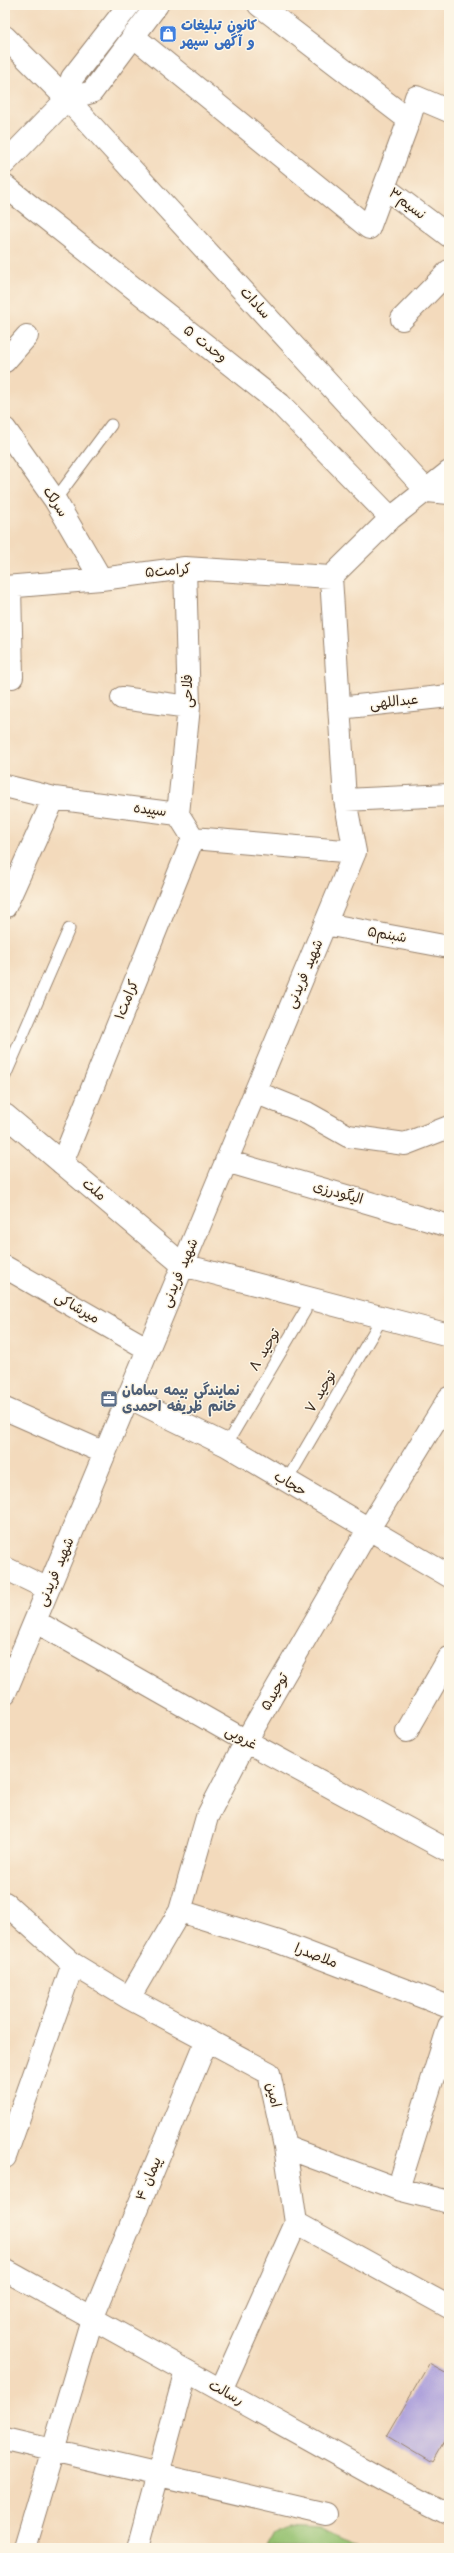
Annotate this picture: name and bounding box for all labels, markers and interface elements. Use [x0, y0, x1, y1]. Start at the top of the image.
place label: کانون تبلیغات و آگهی سپهر [179, 16, 258, 52]
shop icon: کانون تبلیغات و آگهی سپهر [158, 24, 178, 44]
street label: نسیم۳ [384, 183, 430, 225]
street label: سادات [235, 283, 275, 323]
street label: وحدت ۵ [179, 320, 231, 368]
street label: سرلک [38, 483, 72, 521]
street label: کرامت۵ [144, 559, 192, 583]
street label: فلاحی [178, 674, 198, 708]
street label: عبداللهی [369, 690, 419, 714]
street label: سپیده [132, 798, 168, 822]
street label: شبنم۵ [366, 922, 408, 948]
street label: شهید فریدنی [281, 936, 329, 1012]
street label: کرامت۱ [110, 977, 144, 1023]
street label: ملت [78, 1174, 110, 1206]
street label: الیگودرزی [311, 1176, 365, 1210]
street label: شهید فریدنی [156, 1235, 204, 1311]
street label: میرشاکی [51, 1287, 103, 1329]
street label: توحید ۸ [244, 1324, 286, 1375]
street label: توحید ۷ [300, 1366, 342, 1417]
place label: نمایندگی بیمه سامان خانم ظریفه احمدی [122, 1381, 240, 1417]
office icon: نمایندگی بیمه سامان خانم ظریفه احمدی [99, 1389, 119, 1409]
street label: حجاب [270, 1466, 310, 1502]
street label: شهید فریدنی [32, 1534, 80, 1610]
street label: توحید۵ [256, 1669, 294, 1715]
street label: غروبی [221, 1721, 261, 1755]
street label: ملاصدرا [291, 1939, 341, 1973]
street label: امین [260, 2081, 286, 2109]
street label: پیمان ۴ [131, 2154, 167, 2204]
street label: رسالت [205, 2375, 247, 2411]

